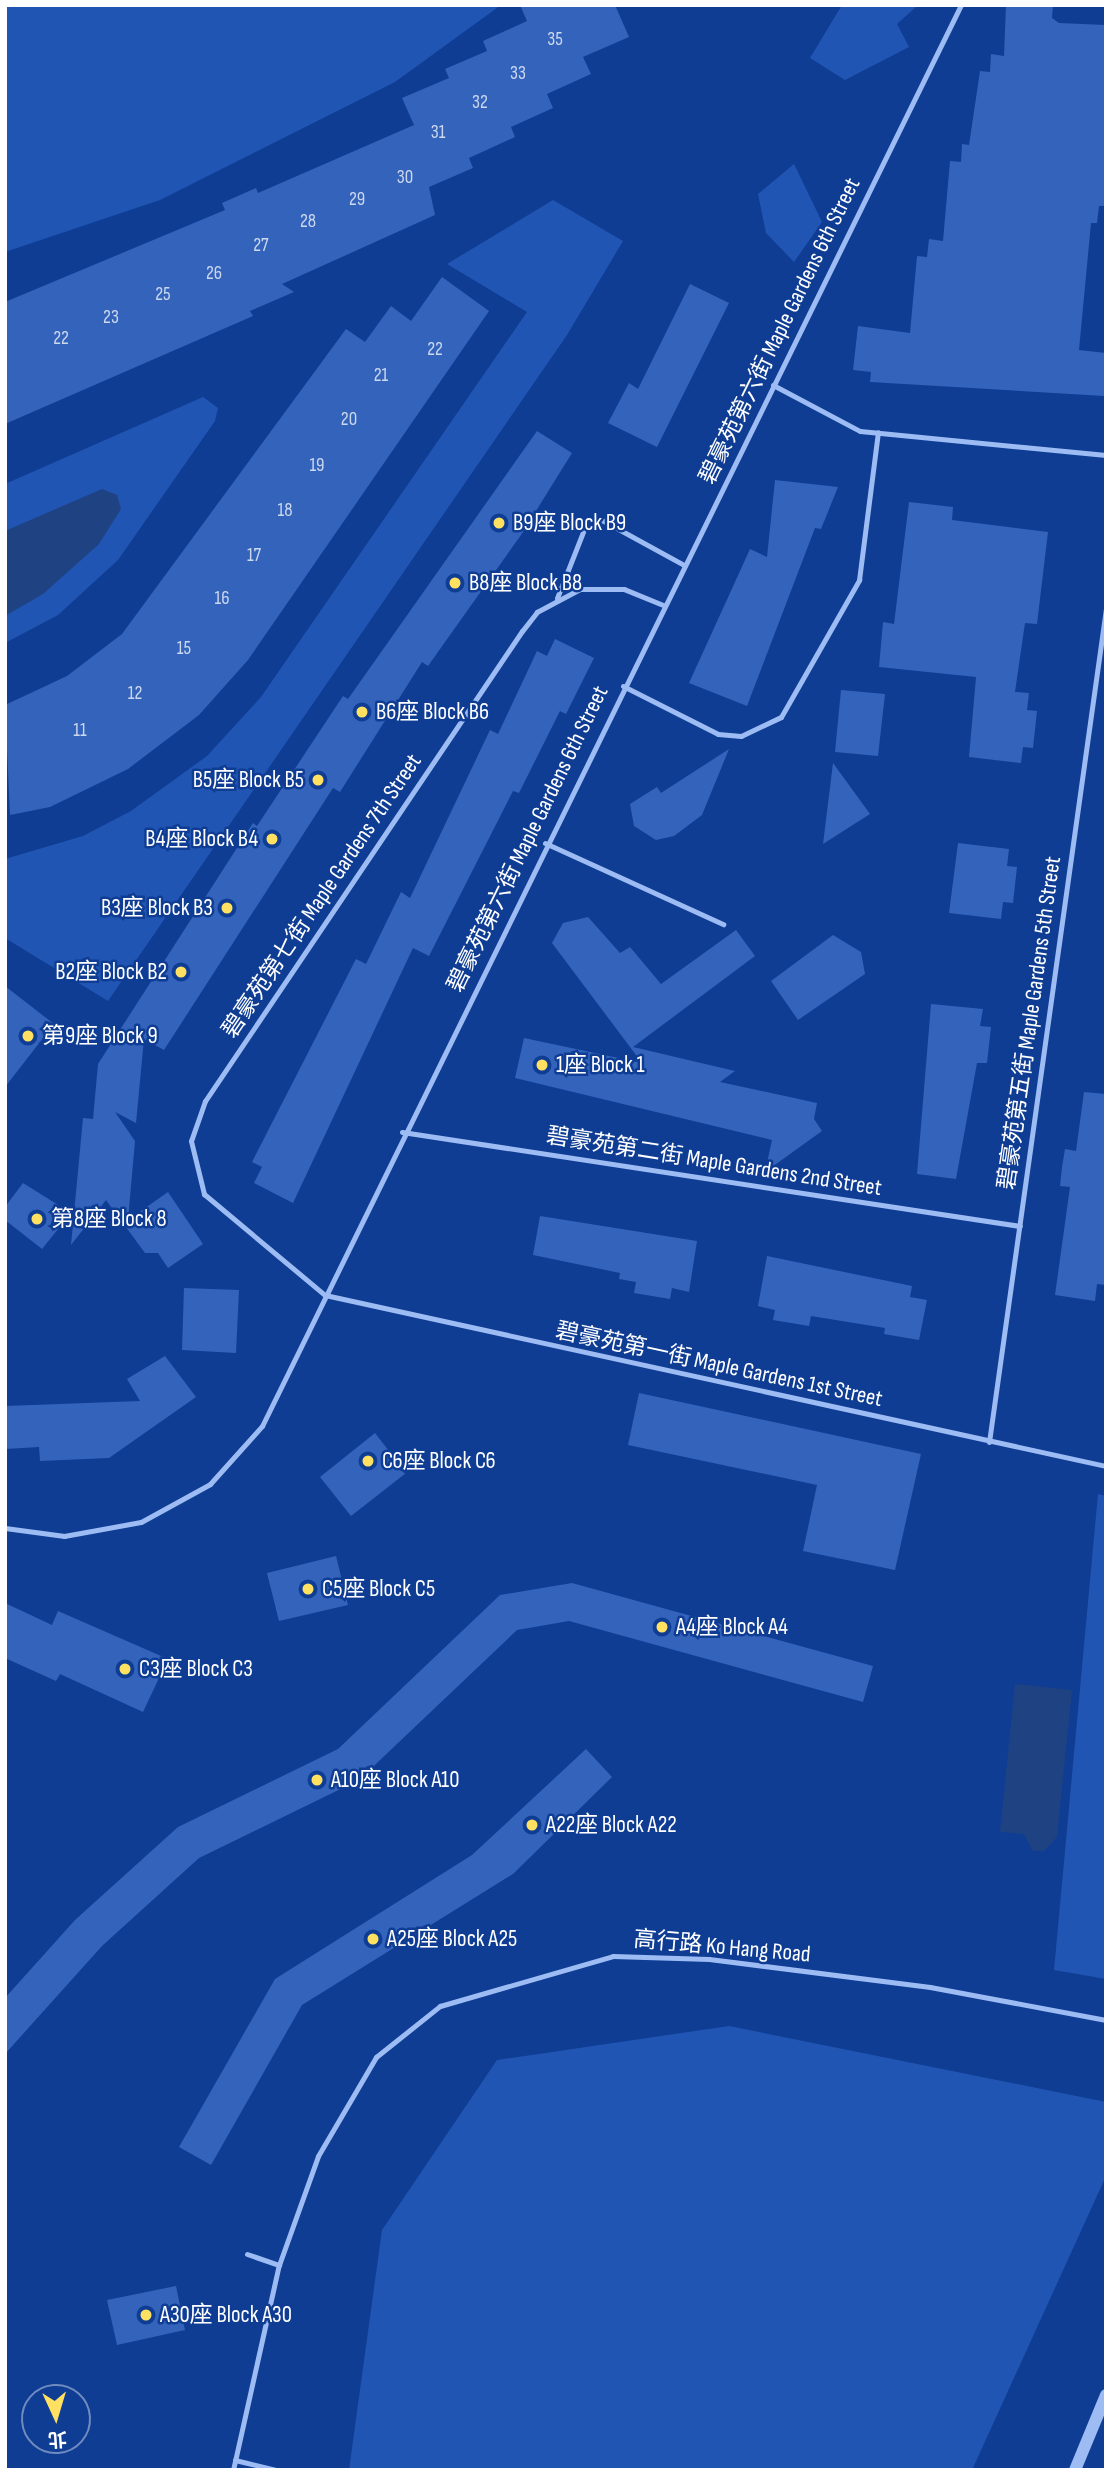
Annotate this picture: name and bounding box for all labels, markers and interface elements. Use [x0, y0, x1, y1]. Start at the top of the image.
house number: 35 [547, 29, 563, 51]
house number: 33 [510, 63, 526, 85]
house number: 32 [472, 92, 488, 114]
house number: 31 [431, 122, 445, 144]
house number: 30 [397, 167, 413, 189]
street label: 碧豪苑第六街 Maple Gardens 6th Street [694, 173, 866, 489]
house number: 29 [349, 189, 365, 211]
house number: 28 [300, 211, 316, 233]
house number: 27 [253, 235, 269, 257]
house number: 26 [206, 263, 222, 285]
house number: 25 [155, 284, 171, 306]
house number: 23 [103, 307, 119, 329]
house number: 22 [53, 328, 69, 350]
house number: 22 [427, 339, 443, 361]
house number: 21 [374, 365, 388, 387]
house number: 20 [341, 409, 357, 431]
house number: 19 [309, 455, 325, 477]
house number: 18 [278, 500, 292, 522]
place label: B9座 Block B9 [513, 509, 626, 537]
marker: B9座 Block B9 [491, 515, 507, 531]
house number: 17 [247, 545, 261, 567]
place label: B8座 Block B8 [469, 569, 582, 597]
marker: B8座 Block B8 [447, 575, 463, 591]
house number: 16 [215, 588, 229, 610]
house number: 15 [177, 638, 191, 660]
street label: 碧豪苑第六街 Maple Gardens 6th Street [442, 681, 614, 997]
house number: 12 [128, 683, 142, 705]
place label: B6座 Block B6 [376, 698, 489, 726]
marker: B6座 Block B6 [354, 704, 370, 720]
house number: 11 [73, 720, 87, 742]
street label: 碧豪苑第七街 Maple Gardens 7th Street [217, 749, 427, 1043]
place label: B5座 Block B5 [193, 766, 304, 794]
marker: B5座 Block B5 [310, 772, 326, 788]
place label: B4座 Block B4 [145, 825, 258, 853]
marker: B4座 Block B4 [264, 831, 280, 847]
street label: 碧豪苑第五街 Maple Gardens 5th Street [993, 855, 1067, 1191]
place label: B3座 Block B3 [101, 894, 213, 922]
marker: B3座 Block B3 [219, 900, 235, 916]
place label: B2座 Block B2 [55, 958, 167, 986]
marker: B2座 Block B2 [173, 964, 189, 980]
place label: 第9座 Block 9 [42, 1022, 158, 1050]
marker: 第9座 Block 9 [20, 1028, 36, 1044]
place label: 1座 Block 1 [556, 1051, 644, 1079]
marker: 1座 Block 1 [534, 1057, 550, 1073]
street label: 碧豪苑第二街 Maple Gardens 2nd Street [544, 1122, 884, 1202]
place label: 第8座 Block 8 [51, 1205, 167, 1233]
marker: 第8座 Block 8 [29, 1211, 45, 1227]
street label: 碧豪苑第一街 Maple Gardens 1st Street [553, 1317, 885, 1413]
place label: C6座 Block C6 [382, 1447, 496, 1475]
marker: C6座 Block C6 [360, 1453, 376, 1469]
place label: C5座 Block C5 [322, 1575, 435, 1603]
marker: C5座 Block C5 [300, 1581, 316, 1597]
place label: A4座 Block A4 [676, 1613, 788, 1641]
marker: A4座 Block A4 [654, 1619, 670, 1635]
place label: C3座 Block C3 [139, 1655, 253, 1683]
marker: C3座 Block C3 [117, 1661, 133, 1677]
place label: A10座 Block A10 [331, 1766, 459, 1794]
marker: A10座 Block A10 [309, 1772, 325, 1788]
place label: A22座 Block A22 [546, 1811, 677, 1839]
marker: A22座 Block A22 [524, 1817, 540, 1833]
place label: A25座 Block A25 [387, 1925, 517, 1953]
street label: 高行路 Ko Hang Road [632, 1926, 812, 1968]
marker: A25座 Block A25 [365, 1931, 381, 1947]
place label: A30座 Block A30 [160, 2301, 292, 2329]
marker: A30座 Block A30 [138, 2307, 154, 2323]
north arrow [21, 2384, 91, 2454]
text: 北 [47, 2426, 68, 2451]

